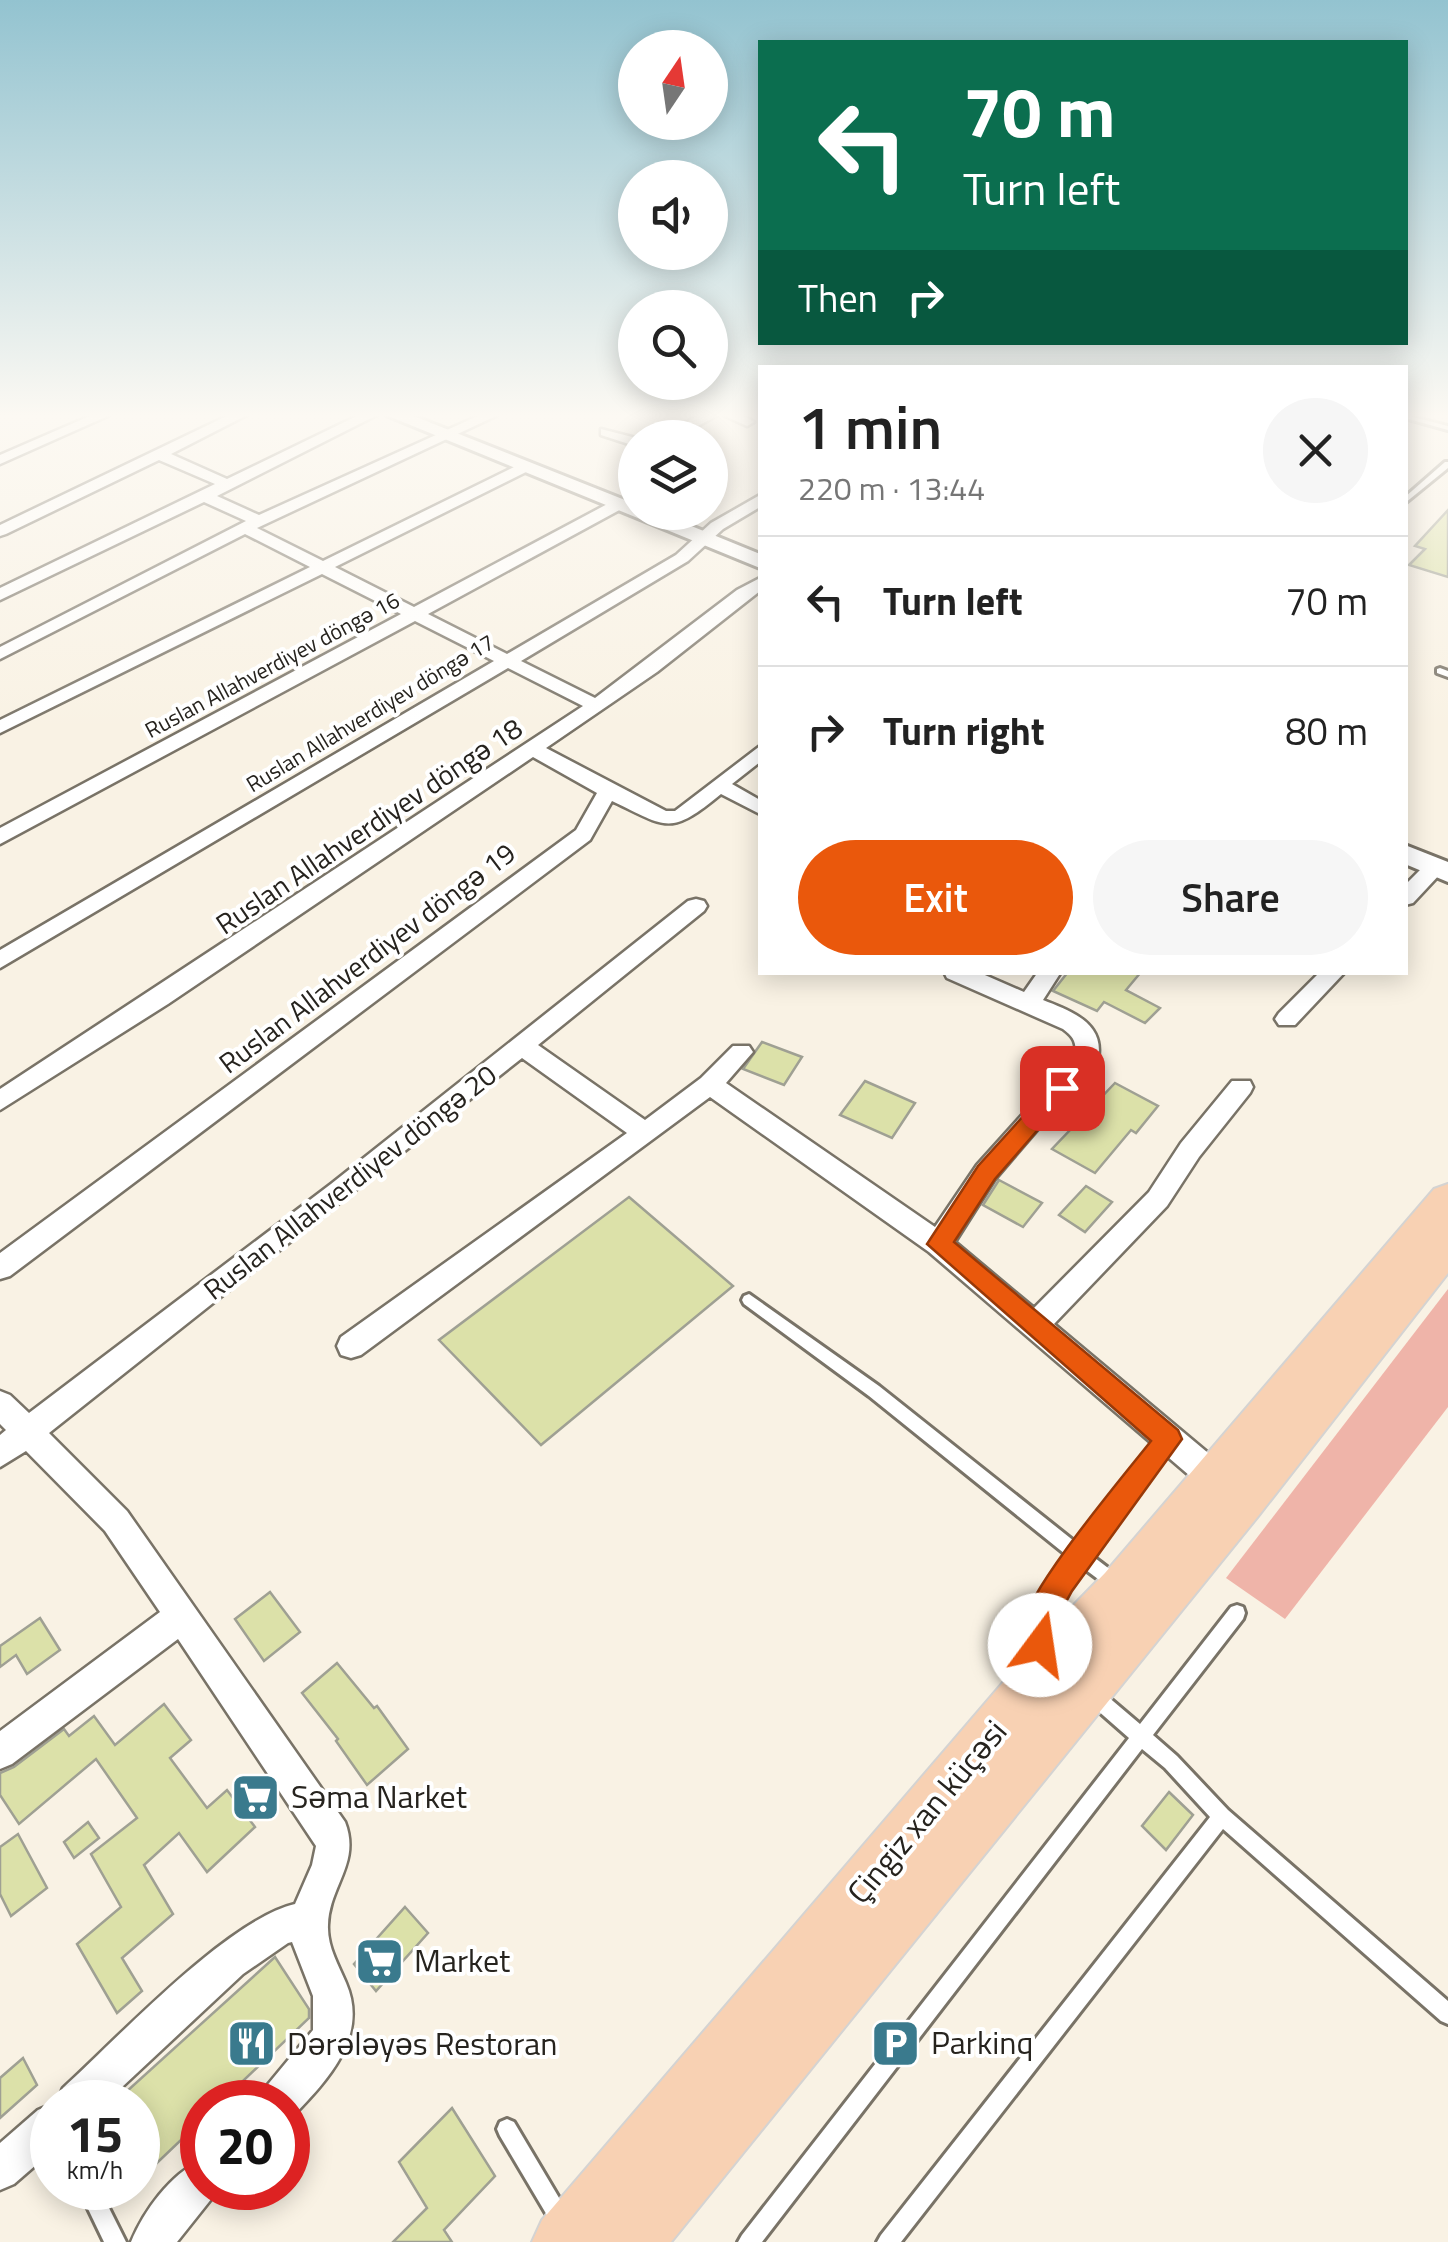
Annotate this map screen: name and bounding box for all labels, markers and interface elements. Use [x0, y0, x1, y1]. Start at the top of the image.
north arrow [618, 30, 728, 140]
map controls [618, 30, 728, 530]
text: 70 m [963, 58, 1116, 164]
icon: left [798, 80, 928, 210]
text: Turn left [963, 154, 1120, 222]
button: sound [618, 160, 728, 270]
text: Then [798, 269, 878, 327]
icon: right [898, 270, 953, 325]
button: search [618, 290, 728, 400]
text: 1 min [798, 381, 942, 472]
button: close [1263, 398, 1368, 503]
button: layers [618, 420, 728, 530]
text: 220 m · 13:44 [798, 464, 985, 512]
text: Turn left [883, 572, 1023, 630]
text: 70 m [1285, 572, 1368, 630]
icon: left [798, 574, 853, 629]
street label: Ruslan Allahverdiyev döngə 16 [139, 583, 405, 747]
street label: Ruslan Allahverdiyev döngə 17 [239, 625, 501, 801]
text: Turn right [883, 702, 1045, 760]
text: 80 m [1285, 702, 1368, 760]
icon: right [798, 704, 853, 759]
street label: Ruslan Allahverdiyev döngə 18 [207, 707, 531, 945]
street label: Ruslan Allahverdiyev döngə 19 [209, 832, 524, 1084]
button: Exit [798, 840, 1073, 955]
button: Share [1093, 840, 1368, 955]
pin [1020, 1046, 1105, 1131]
street label: Ruslan Allahverdiyev döngə 20 [194, 1053, 506, 1310]
icon: arrive [1035, 1061, 1090, 1116]
position arrow [988, 1593, 1092, 1697]
street label: Çingiz xan küçəsi [835, 1709, 1018, 1914]
supermarket icon: Səma Narket [230, 1771, 282, 1823]
place label: Səma Narket [291, 1772, 467, 1820]
supermarket icon: Market [353, 1935, 405, 1987]
place label: Market [414, 1936, 510, 1984]
parking icon: Parkinq [870, 2017, 922, 2069]
restaurant icon: Dərələyəs Restoran [226, 2018, 278, 2070]
place label: Parkinq [931, 2018, 1033, 2066]
place label: Dərələyəs Restoran [287, 2019, 558, 2067]
speed limit sign: 20 [180, 2080, 310, 2210]
text: 15 [67, 2095, 123, 2171]
text: km/h [67, 2151, 123, 2189]

